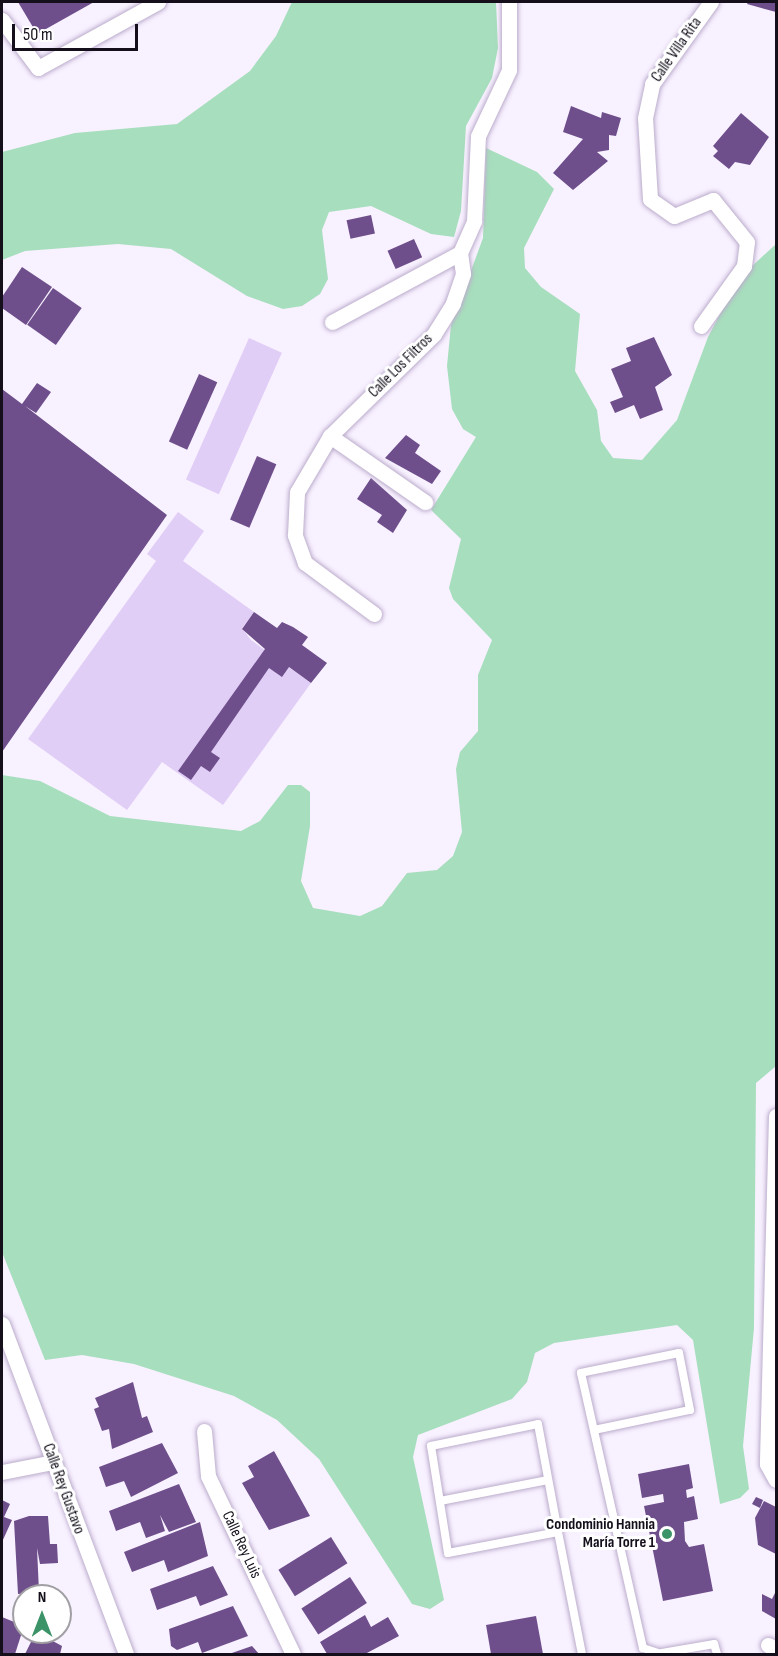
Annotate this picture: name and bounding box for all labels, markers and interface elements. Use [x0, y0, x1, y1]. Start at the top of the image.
scale bar [15, 12, 141, 50]
street label: Calle Villa Rita [648, 14, 706, 86]
text: 50 m [23, 24, 53, 45]
street label: Calle Los Filtros [365, 330, 437, 402]
street label: Calle Rey Gustavo [38, 1441, 88, 1537]
street label: Calle Rey Luis [217, 1508, 265, 1582]
place label: Condominio Hannia María Torre 1 [546, 1515, 655, 1553]
marker: Condominio Hannia María Torre 1 [660, 1527, 674, 1541]
north arrow [12, 1584, 72, 1644]
text: N [38, 1588, 46, 1607]

